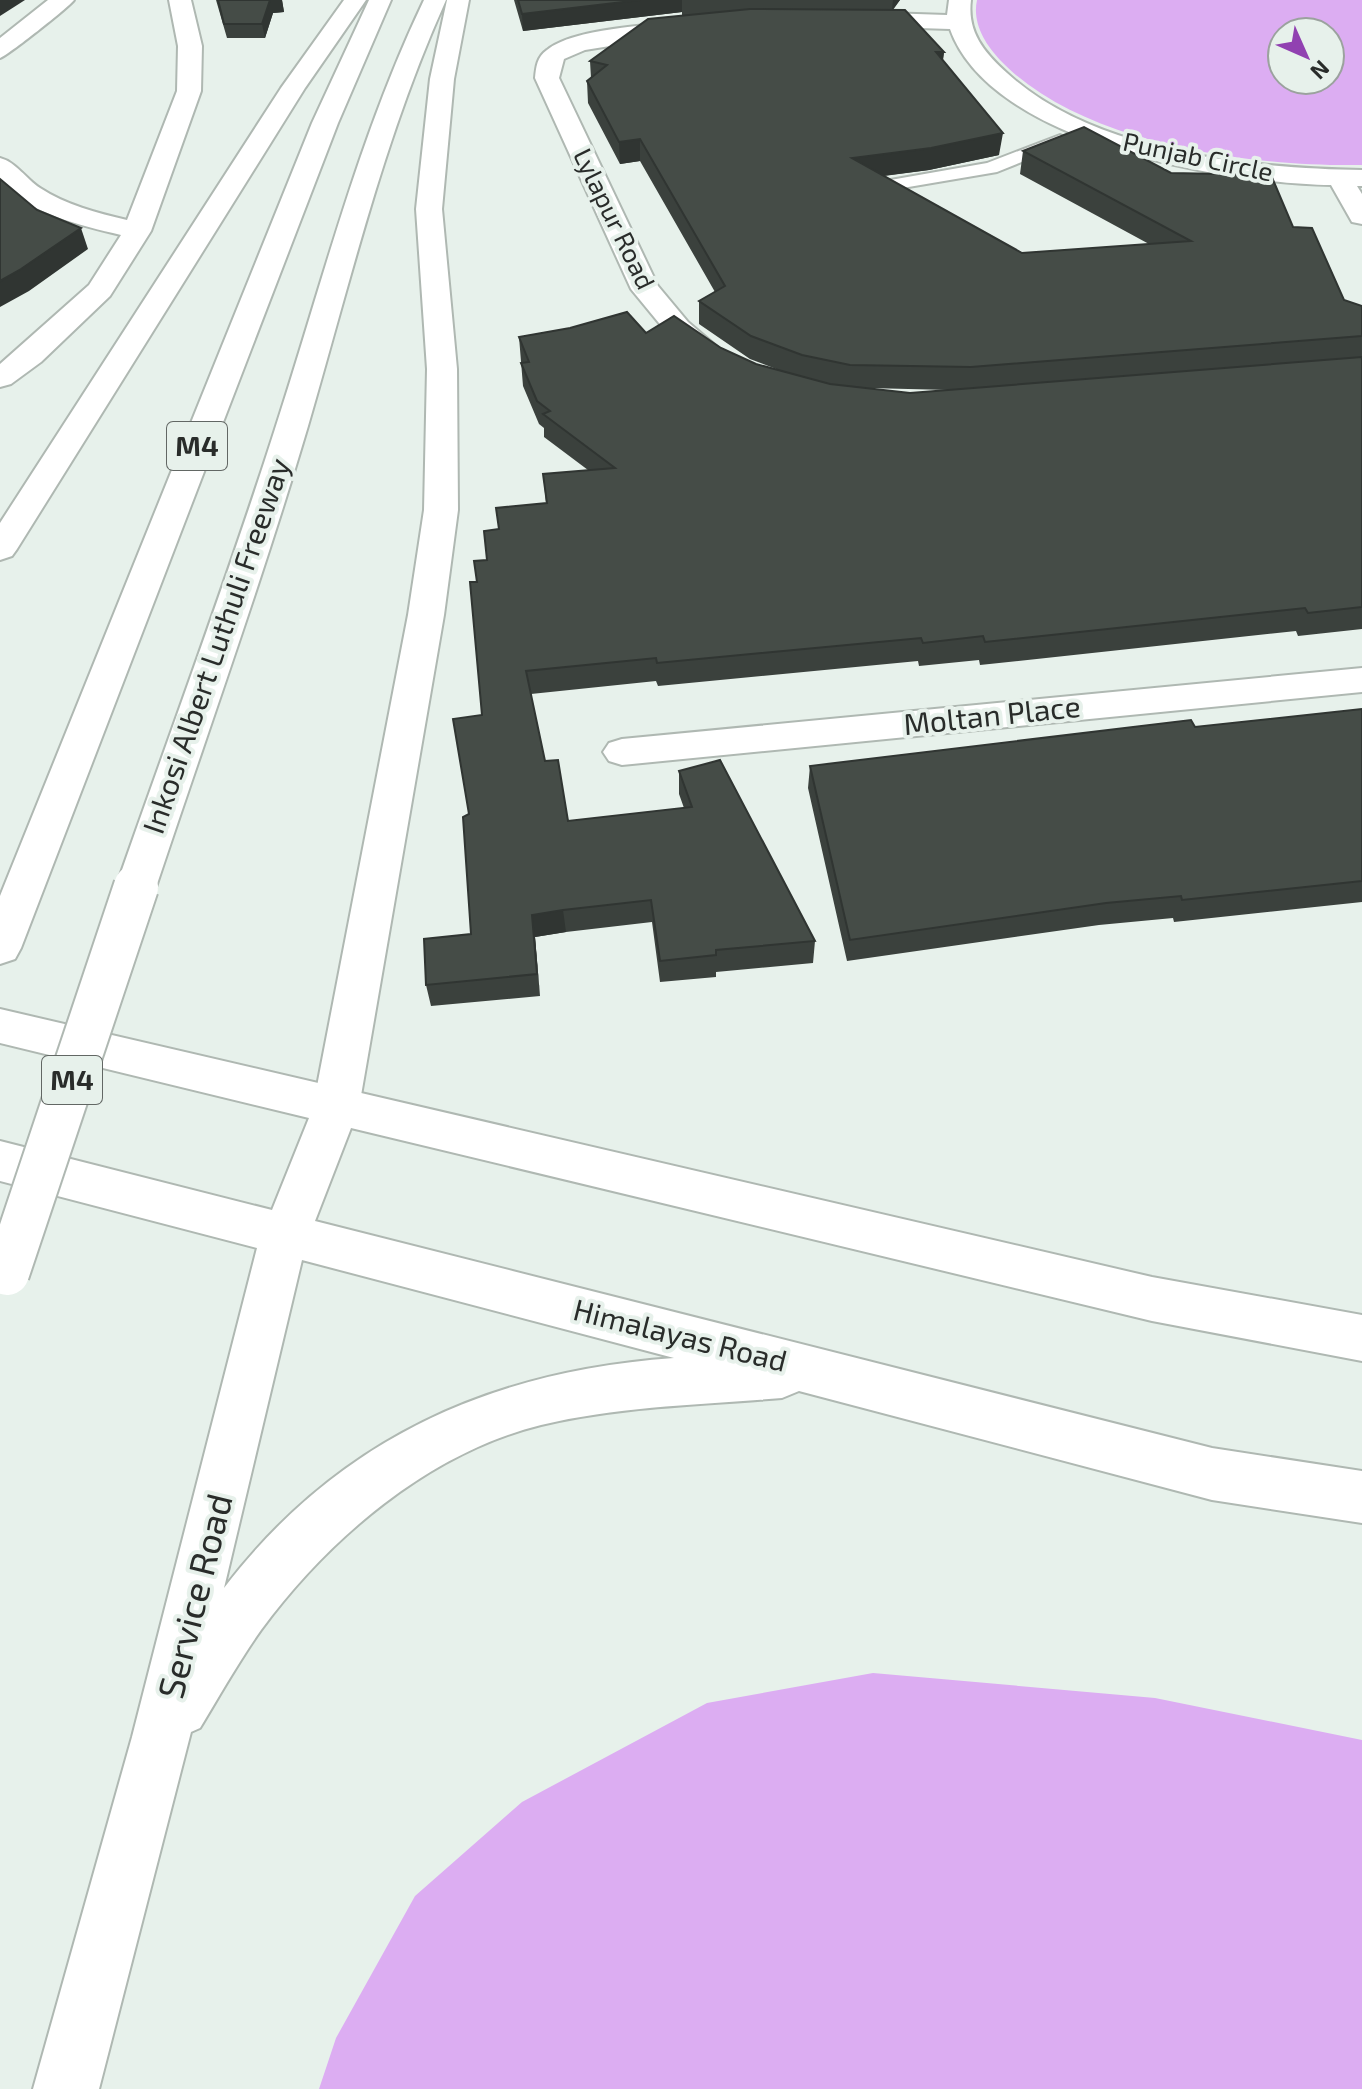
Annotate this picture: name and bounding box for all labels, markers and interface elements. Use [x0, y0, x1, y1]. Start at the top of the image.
north arrow [1266, 16, 1346, 96]
text: N [1306, 56, 1336, 86]
street label: Punjab Circle [1121, 125, 1276, 187]
street label: Lylapur Road [568, 143, 663, 294]
road number: M4 [167, 422, 227, 470]
street label: Inkosi Albert Luthuli Freeway [134, 453, 296, 838]
street label: Moltan Place [902, 687, 1082, 741]
road number: M4 [42, 1056, 102, 1104]
street label: Himalayas Road [570, 1290, 791, 1378]
street label: Service Road [147, 1489, 240, 1703]

